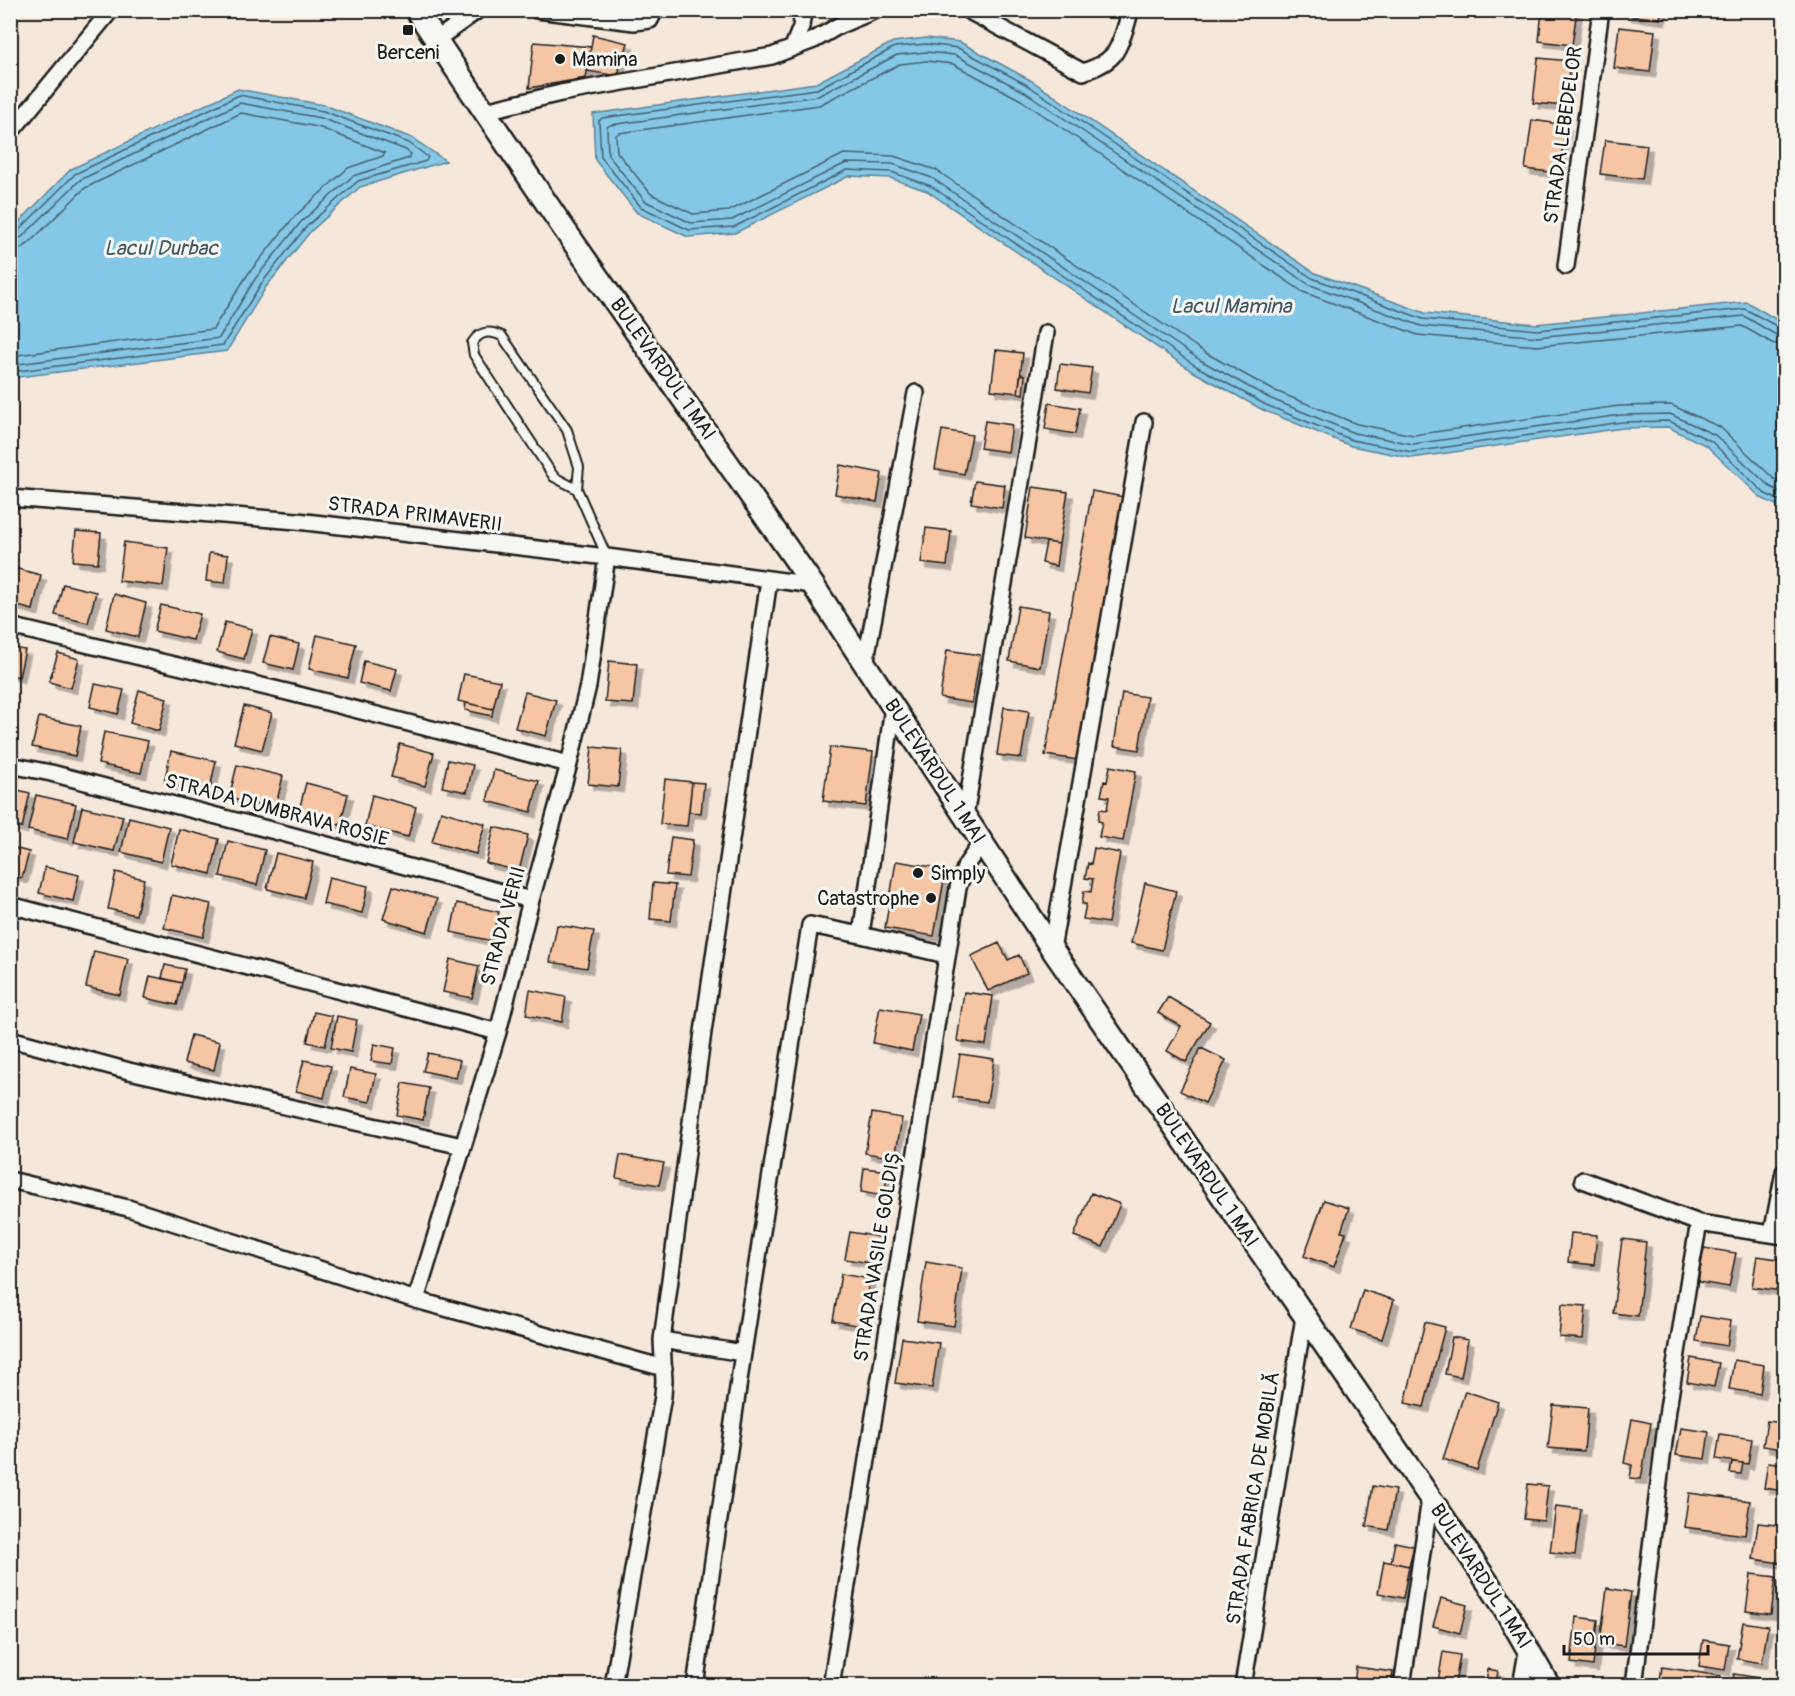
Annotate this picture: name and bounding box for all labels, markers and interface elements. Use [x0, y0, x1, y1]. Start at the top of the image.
marker: Berceni [401, 23, 415, 37]
place label: Berceni [377, 40, 439, 65]
street label: STRADA LEBEDELOR [1538, 45, 1588, 225]
place label: Mamina [572, 47, 637, 72]
marker: Mamina [553, 52, 567, 66]
water label: Lacul Durbac [104, 235, 219, 262]
street label: BULEVARDUL 1 MAI [605, 293, 721, 445]
water label: Lacul Mamina [1170, 293, 1293, 320]
street label: STRADA PRIMAVERII [326, 491, 504, 537]
street label: BULEVARDUL 1 MAI [879, 694, 991, 848]
street label: STRADA DUMBRAVA ROSIE [162, 768, 392, 852]
place label: Simply [930, 861, 986, 886]
street label: STRADA VERII [475, 864, 531, 988]
marker: Simply [911, 866, 925, 880]
place label: Catastrophe [817, 886, 919, 911]
marker: Catastrophe [924, 891, 938, 905]
street label: BULEVARDUL 1 MAI [1150, 1098, 1264, 1252]
street label: STRADA VASILE GOLDIȘ [848, 1151, 906, 1363]
street label: STRADA FABRICA DE MOBILĂ [1221, 1370, 1285, 1626]
street label: BULEVARDUL 1 MAI [1425, 1499, 1537, 1653]
scale bar [1564, 1618, 1708, 1656]
text: 50 m [1573, 1628, 1615, 1651]

